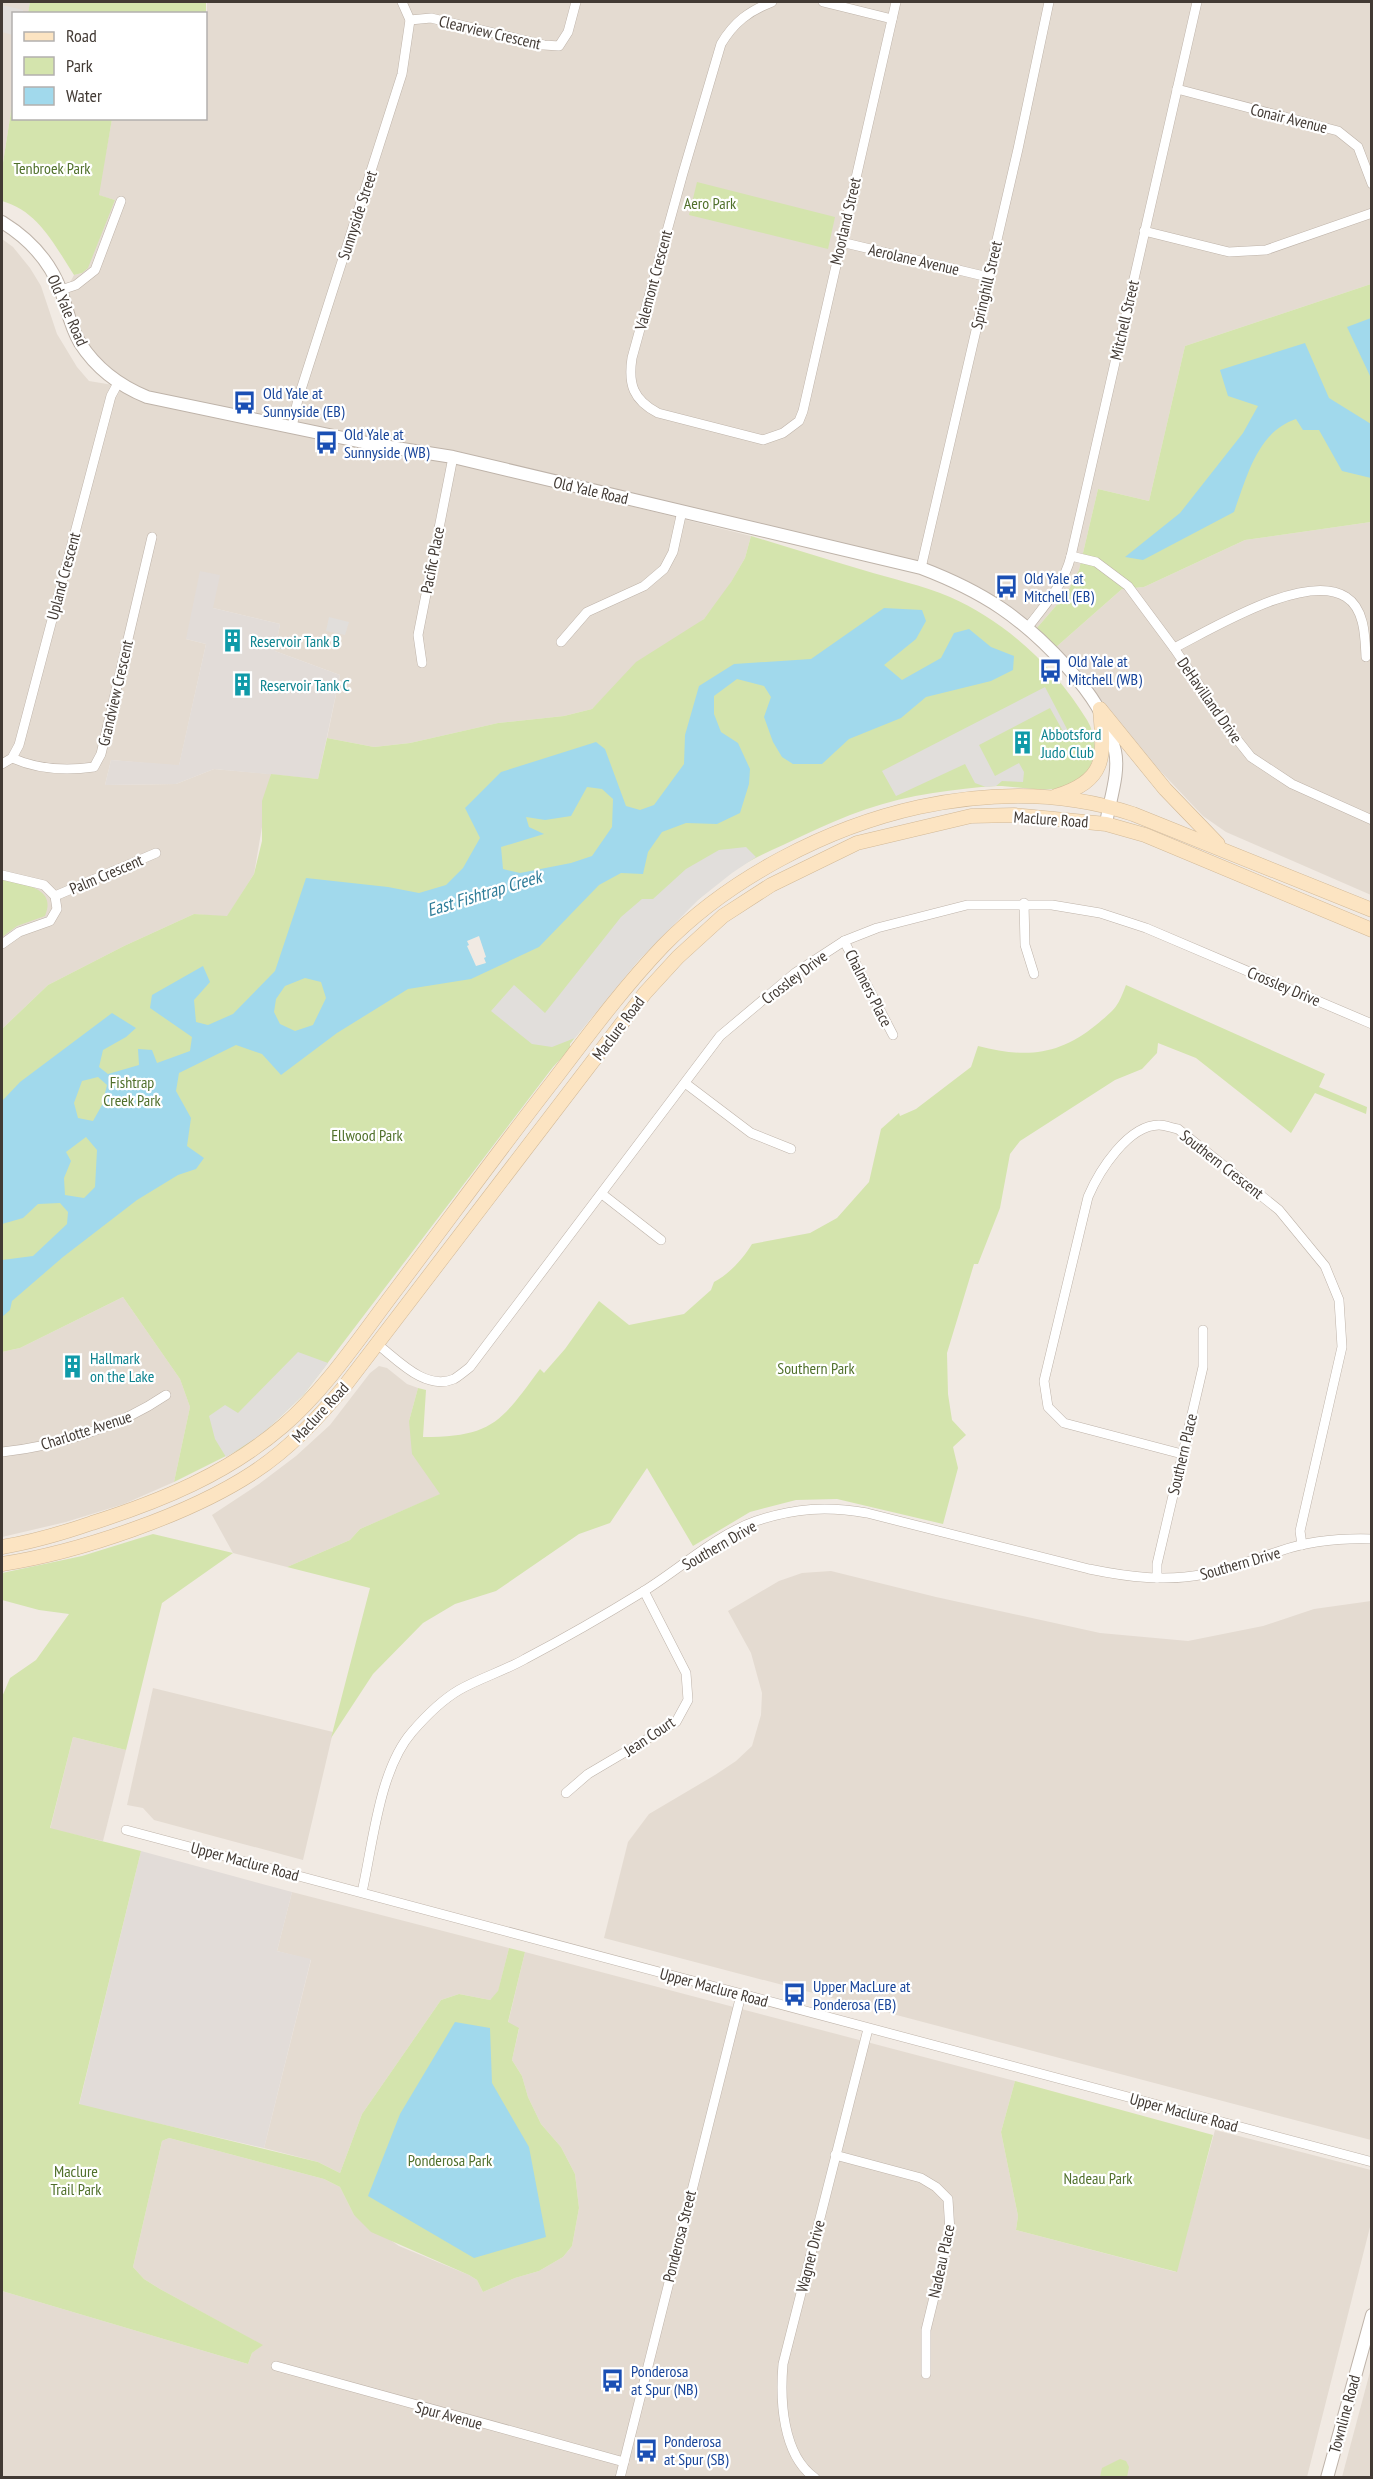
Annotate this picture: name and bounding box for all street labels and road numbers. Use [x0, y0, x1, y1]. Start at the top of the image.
street label: Clearview Crescent [437, 11, 544, 54]
street label: Conair Avenue [1248, 99, 1330, 137]
street label: Sunnyside Street [333, 167, 381, 262]
street label: Moorland Street [825, 175, 865, 267]
street label: Valemont Crescent [630, 227, 676, 333]
street label: Springhill Street [966, 238, 1006, 331]
street label: Aerolane Avenue [867, 239, 961, 279]
street label: Old Yale Road [43, 271, 93, 349]
street label: Mitchell Street [1105, 278, 1143, 362]
street label: Old Yale Road [552, 472, 630, 508]
street label: Pacific Place [416, 525, 448, 595]
street label: Upland Crescent [42, 529, 84, 622]
street label: Grandview Crescent [93, 637, 137, 748]
street label: DeHavilland Drive [1173, 653, 1247, 747]
street label: Maclure Road [1013, 806, 1089, 832]
street label: Palm Crescent [66, 849, 146, 898]
street label: Crossley Drive [757, 946, 831, 1008]
street label: Chalmers Place [841, 946, 897, 1030]
street label: Crossley Drive [1245, 962, 1323, 1010]
street label: Maclure Road [588, 992, 648, 1064]
street label: Southern Crescent [1176, 1125, 1268, 1203]
street label: Maclure Road [287, 1378, 353, 1446]
street label: Charlotte Avenue [38, 1406, 134, 1454]
street label: Southern Place [1163, 1411, 1201, 1497]
street label: Southern Drive [678, 1516, 760, 1574]
street label: Southern Drive [1198, 1542, 1282, 1584]
street label: Jean Court [619, 1711, 679, 1761]
street label: Upper Maclure Road [189, 1837, 301, 1885]
street label: Upper Maclure Road [658, 1963, 770, 2011]
street label: Upper Maclure Road [1128, 2088, 1240, 2136]
street label: Ponderosa Street [658, 2187, 700, 2284]
street label: Wagner Drive [791, 2218, 829, 2294]
street label: Nadeau Place [923, 2222, 959, 2300]
street label: Townline Road [1324, 2373, 1364, 2455]
street label: Spur Avenue [413, 2396, 485, 2434]

